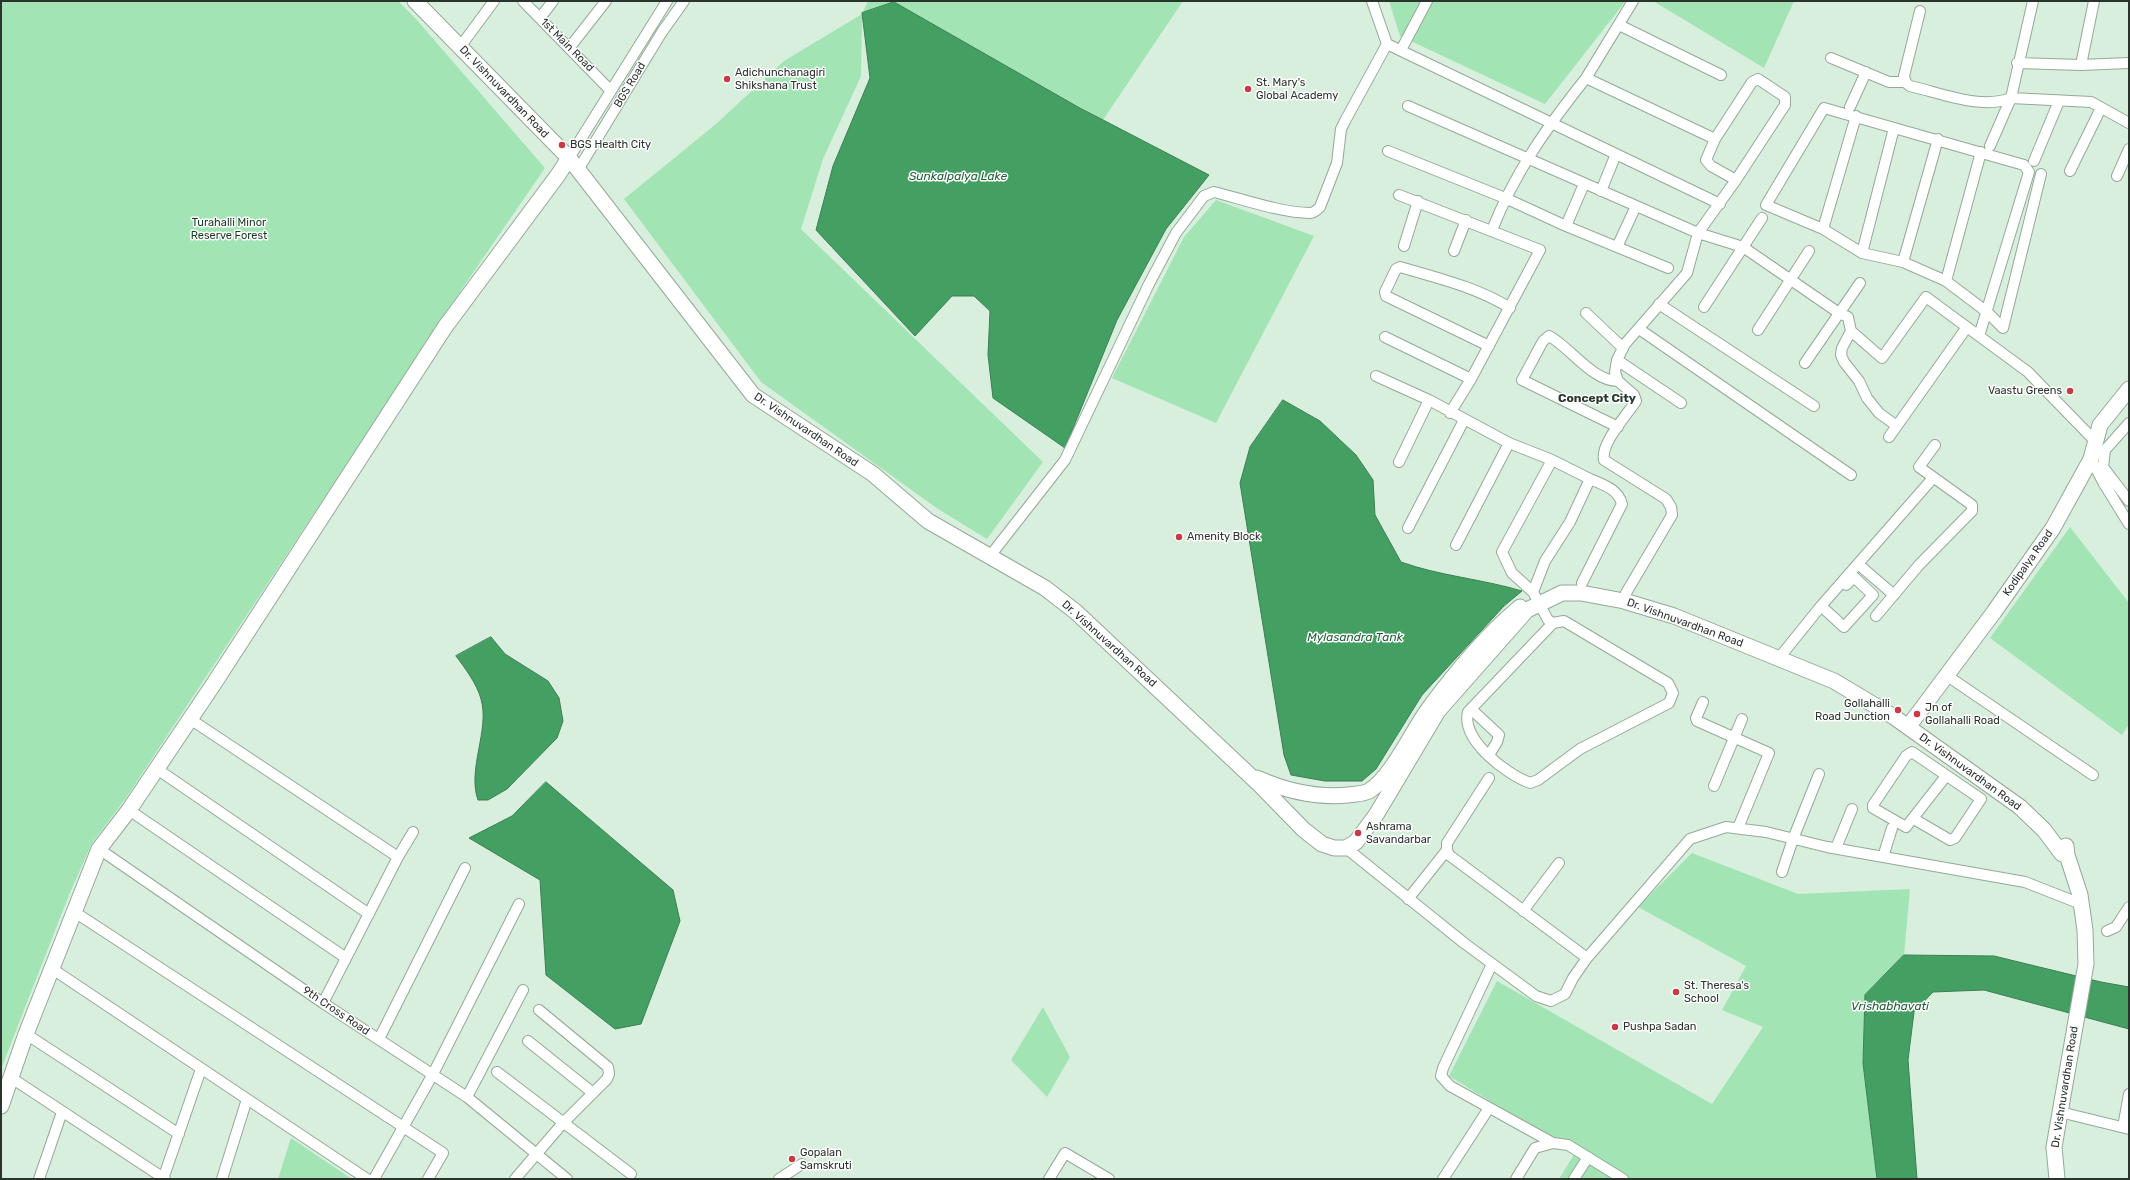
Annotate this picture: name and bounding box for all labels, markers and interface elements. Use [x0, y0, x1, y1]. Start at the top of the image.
street label: 1st Main Road [538, 16, 596, 74]
street label: Dr. Vishnuvardhan Road [457, 43, 551, 141]
street label: BGS Road [611, 60, 649, 110]
place label: Adichunchanagiri Shikshana Trust [735, 66, 825, 92]
marker: Adichunchanagiri Shikshana Trust [722, 74, 732, 84]
place label: St. Mary's Global Academy [1256, 76, 1338, 102]
marker: St. Mary's Global Academy [1243, 84, 1253, 94]
place label: BGS Health City [570, 138, 651, 152]
marker: BGS Health City [557, 140, 567, 150]
water label: Sunkalpalya Lake [909, 170, 1007, 184]
park label: Turahalli Minor Reserve Forest [191, 216, 267, 242]
place label: Vaastu Greens [1988, 384, 2062, 398]
marker: Vaastu Greens [2065, 386, 2075, 396]
street label: Dr. Vishnuvardhan Road [751, 390, 861, 470]
district label: Concept City [1558, 392, 1636, 406]
street label: Kodipalya Road [2000, 527, 2056, 599]
place label: Amenity Block [1187, 530, 1261, 544]
marker: Amenity Block [1174, 532, 1184, 542]
street label: Dr. Vishnuvardhan Road [1625, 596, 1745, 650]
street label: Dr. Vishnuvardhan Road [1059, 598, 1159, 690]
water label: Mylasandra Tank [1307, 631, 1403, 645]
place label: Gollahalli Road Junction [1815, 697, 1890, 723]
place label: Jn of Gollahalli Road [1925, 701, 2000, 727]
marker: Gollahalli Road Junction [1893, 705, 1903, 715]
marker: Jn of Gollahalli Road [1912, 709, 1922, 719]
street label: Dr. Vishnuvardhan Road [1916, 731, 2024, 813]
place label: Ashrama Savandarbar [1366, 820, 1431, 846]
marker: Ashrama Savandarbar [1353, 828, 1363, 838]
place label: St. Theresa's School [1684, 979, 1749, 1005]
street label: 9th Cross Road [300, 984, 372, 1038]
marker: St. Theresa's School [1671, 987, 1681, 997]
water label: Vrishabhavati [1851, 1000, 1929, 1014]
place label: Pushpa Sadan [1623, 1020, 1697, 1034]
marker: Pushpa Sadan [1610, 1022, 1620, 1032]
street label: Dr. Vishnuvardhan Road [2049, 1025, 2081, 1149]
place label: Gopalan Samskruti [800, 1146, 852, 1172]
marker: Gopalan Samskruti [787, 1154, 797, 1164]

